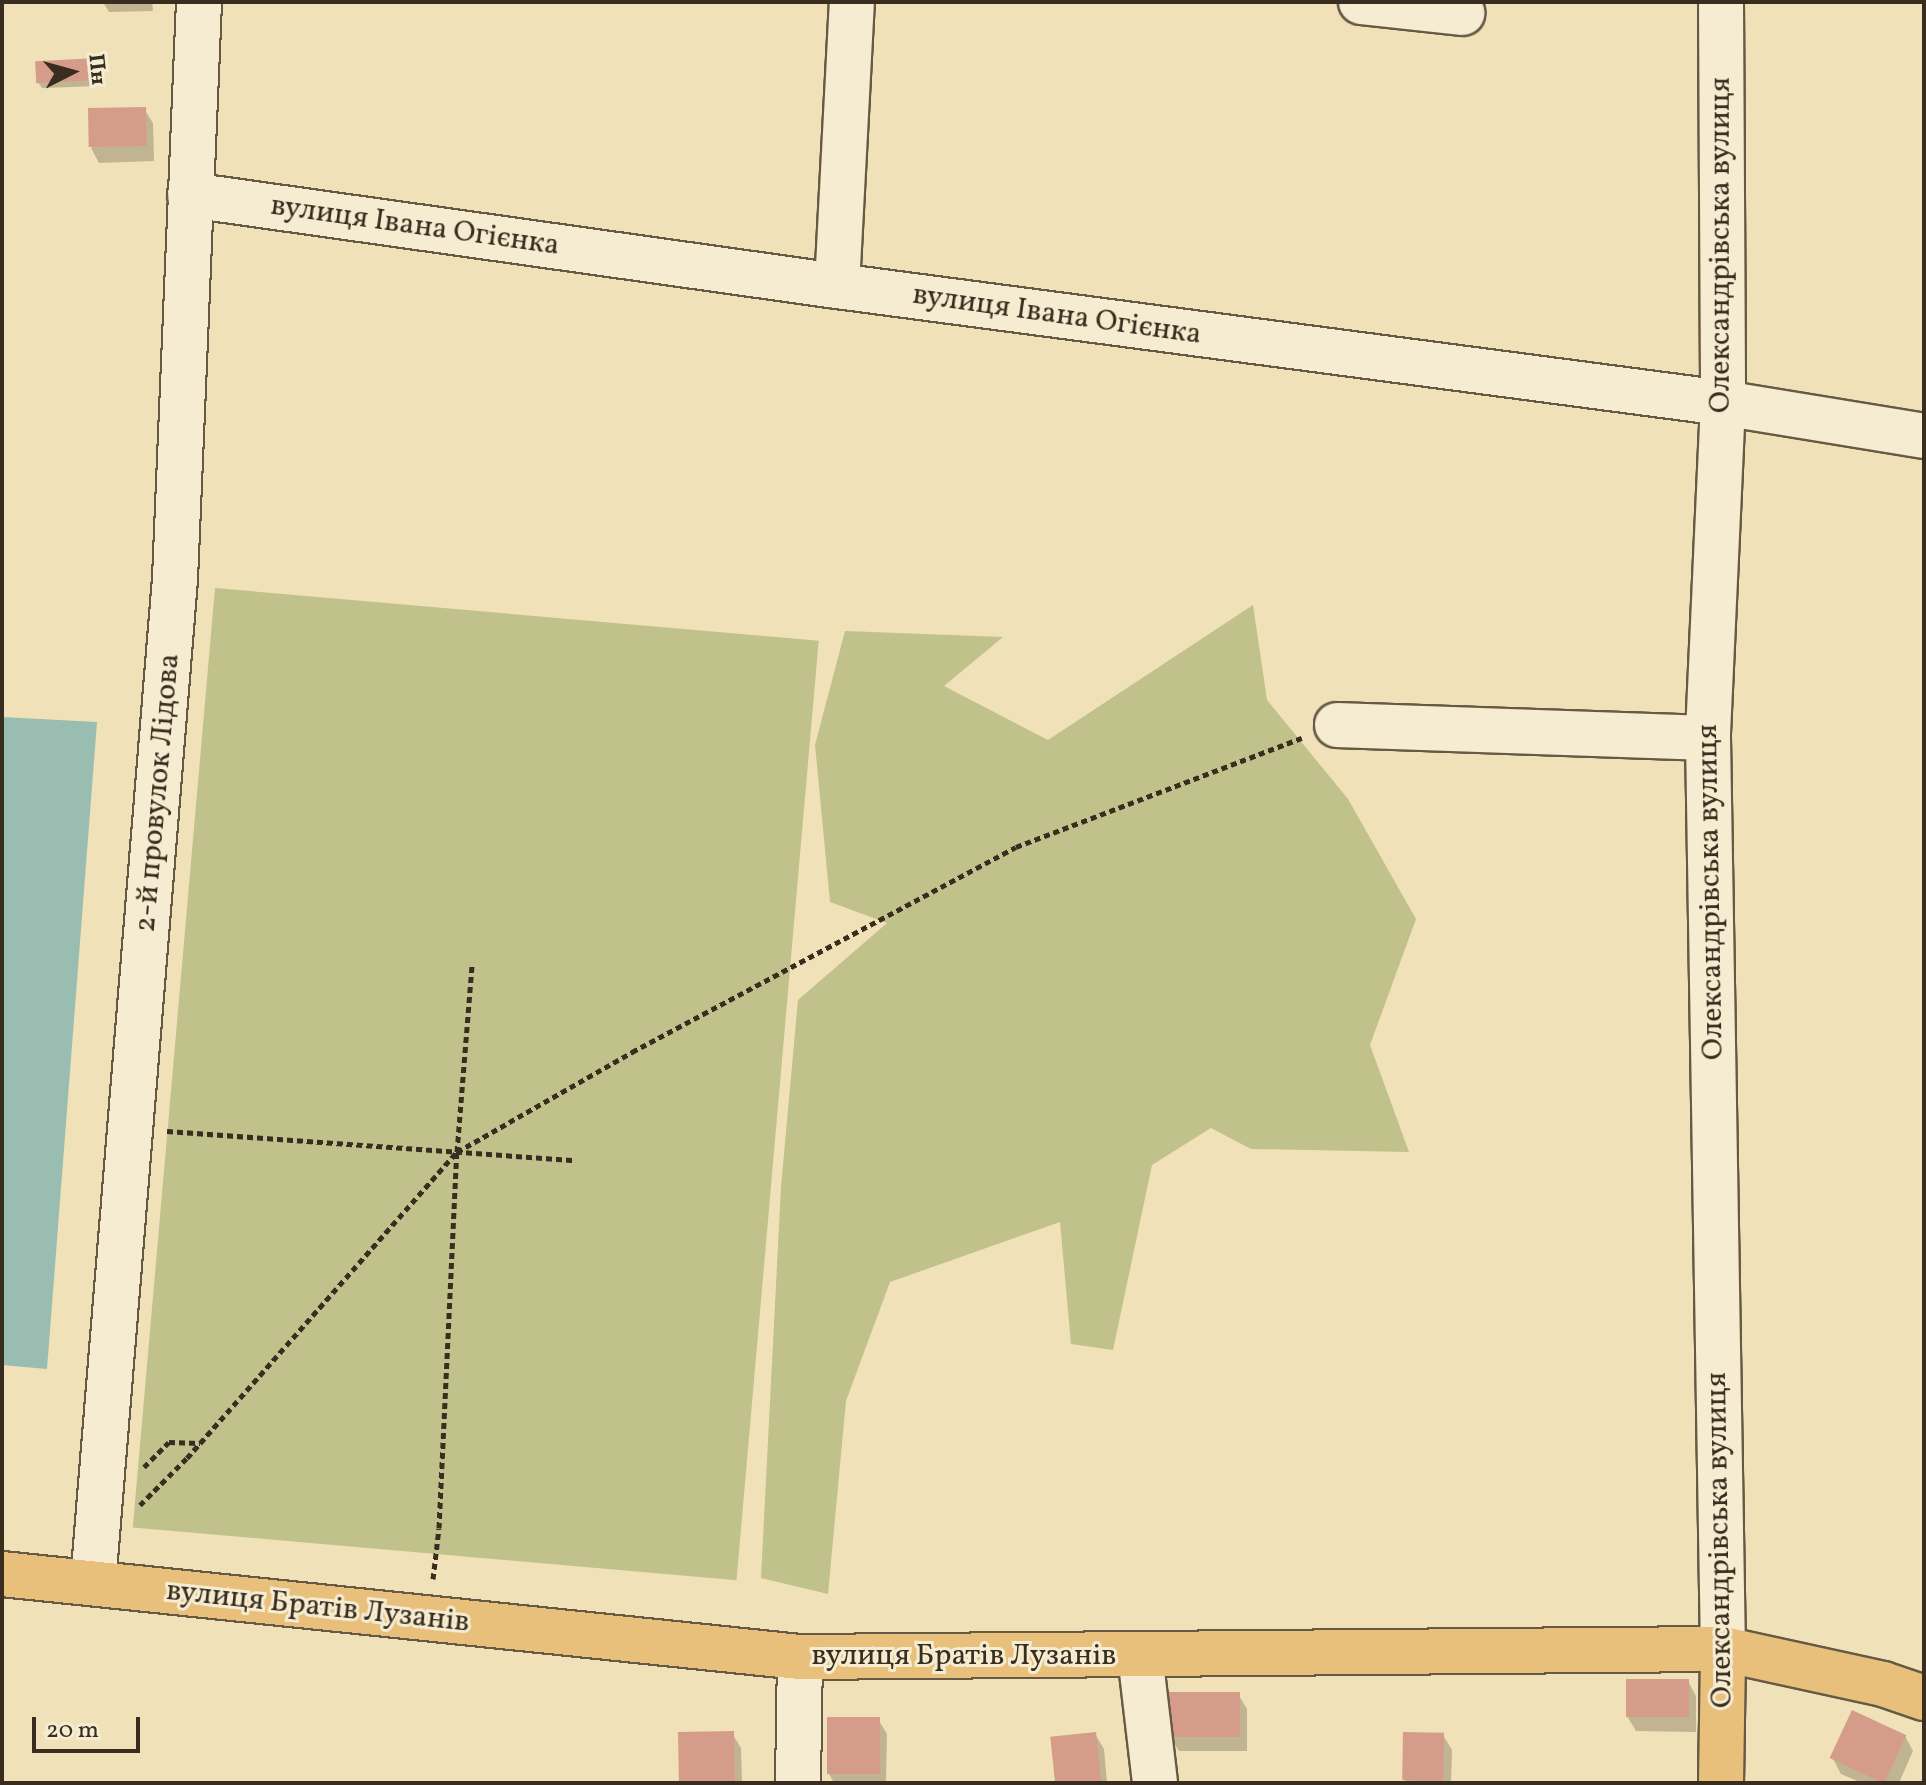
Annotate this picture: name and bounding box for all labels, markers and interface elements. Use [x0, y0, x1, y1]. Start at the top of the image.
north arrow [32, 32, 112, 112]
text: Пн [79, 52, 113, 87]
street label: Олександрівська вулиця [1703, 77, 1739, 413]
street label: вулиця Івана Огієнка [268, 188, 562, 264]
street label: вулиця Івана Огієнка [910, 277, 1204, 353]
street label: 2-й провулок Лідова [128, 652, 188, 934]
street label: Олександрівська вулиця [1690, 724, 1732, 1060]
street label: Олександрівська вулиця [1699, 1372, 1741, 1708]
street label: вулиця Братів Лузанів [165, 1573, 471, 1641]
street label: вулиця Братів Лузанів [812, 1638, 1116, 1674]
scale bar [36, 1701, 144, 1751]
text: 20 m [46, 1714, 99, 1748]

